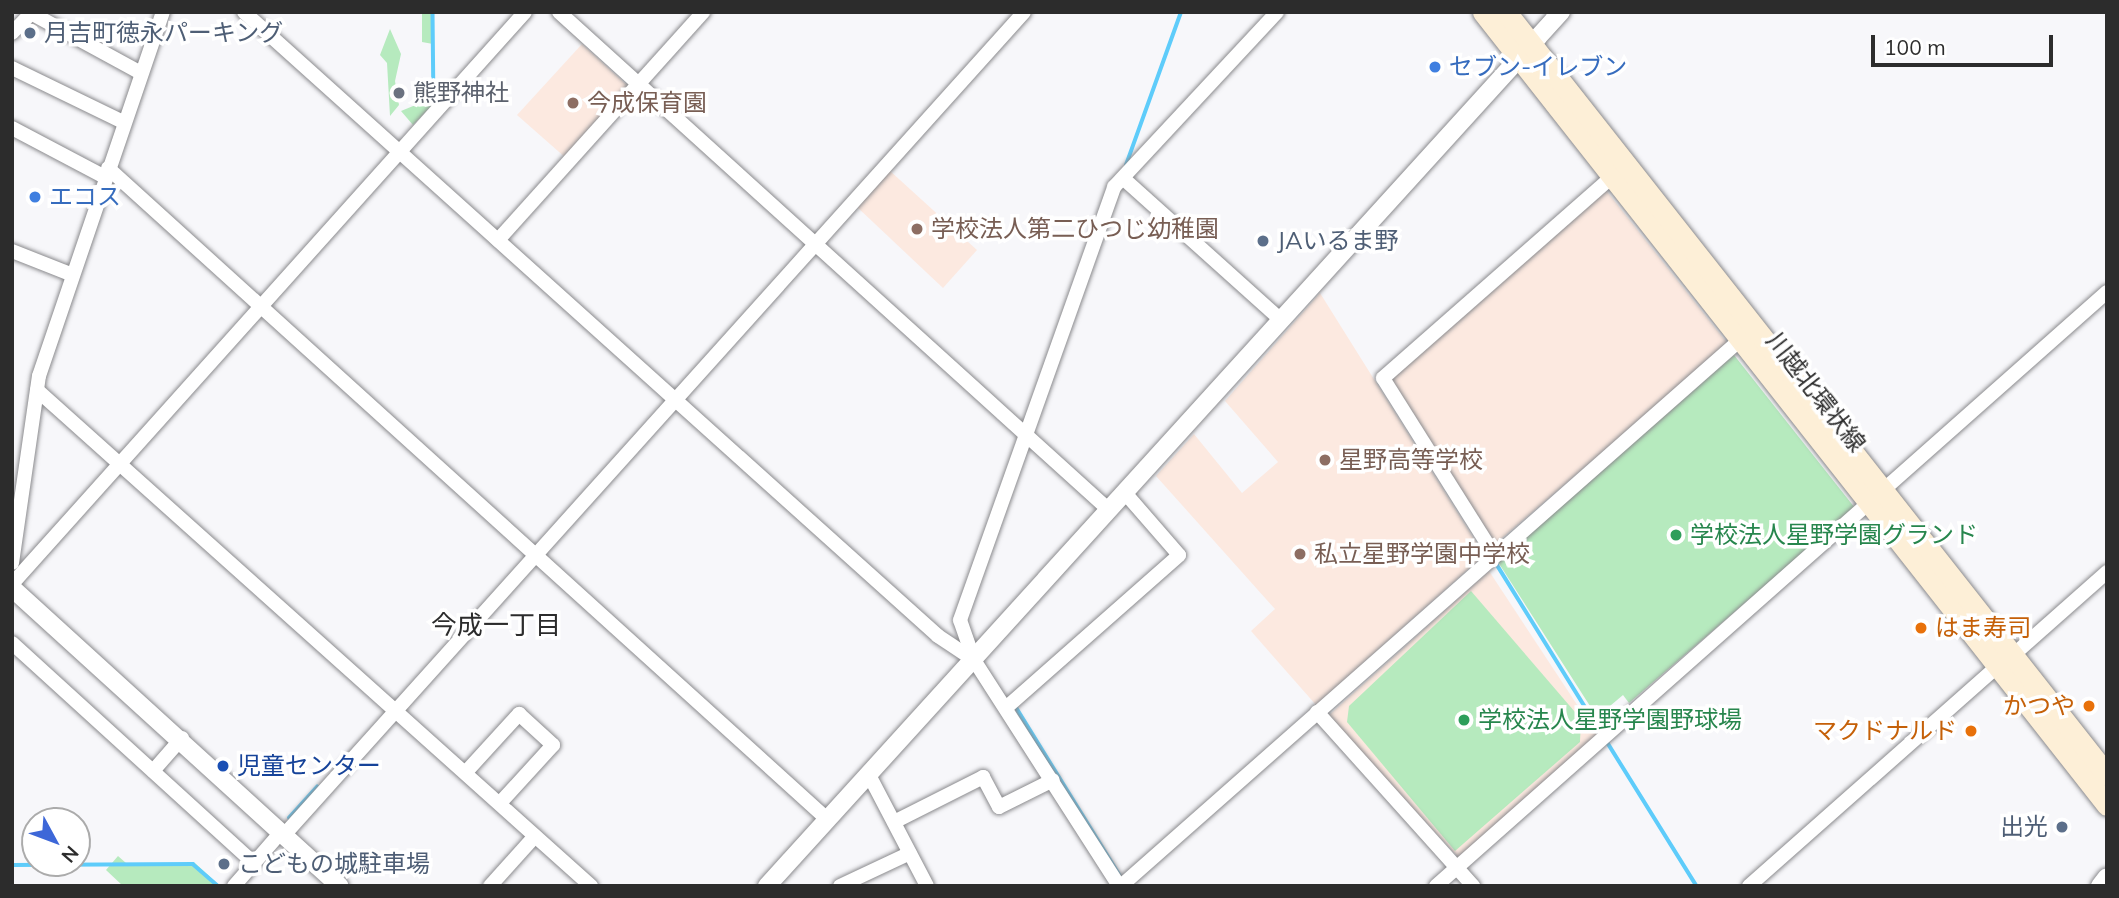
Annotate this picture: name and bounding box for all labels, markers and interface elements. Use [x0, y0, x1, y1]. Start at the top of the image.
place label: 月吉町徳永パーキング [44, 19, 284, 47]
scale bar [1874, 21, 2056, 65]
marker: 月吉町徳永パーキング [22, 25, 38, 41]
text: 100 m [1884, 34, 1946, 60]
place label: セブン-イレブン [1449, 53, 1627, 81]
marker: セブン-イレブン [1427, 59, 1443, 75]
place label: 熊野神社 [413, 79, 509, 107]
marker: 熊野神社 [391, 85, 407, 101]
place label: 今成保育園 [587, 89, 707, 117]
marker: 今成保育園 [565, 95, 581, 111]
place label: エコス [49, 183, 121, 211]
marker: エコス [27, 189, 43, 205]
place label: 学校法人第二ひつじ幼稚園 [931, 215, 1219, 243]
marker: 学校法人第二ひつじ幼稚園 [909, 221, 925, 237]
place label: JAいるま野 [1277, 227, 1399, 255]
marker: JAいるま野 [1255, 233, 1271, 249]
street label: 川越北環状線 [1760, 326, 1872, 458]
place label: 星野高等学校 [1339, 446, 1483, 474]
marker: 星野高等学校 [1317, 452, 1333, 468]
place label: 学校法人星野学園グランド [1690, 521, 1978, 549]
marker: 学校法人星野学園グランド [1668, 527, 1684, 543]
place label: 私立星野学園中学校 [1314, 540, 1530, 568]
marker: 私立星野学園中学校 [1292, 546, 1308, 562]
district label: 今成一丁目 [431, 609, 561, 641]
place label: はま寿司 [1935, 614, 2031, 642]
marker: はま寿司 [1913, 620, 1929, 636]
place label: かつや [2003, 692, 2075, 720]
marker: かつや [2081, 698, 2097, 714]
place label: 学校法人星野学園野球場 [1478, 706, 1742, 734]
marker: 学校法人星野学園野球場 [1456, 712, 1472, 728]
place label: マクドナルド [1813, 717, 1957, 745]
marker: マクドナルド [1963, 723, 1979, 739]
place label: 児童センター [237, 752, 381, 780]
marker: 児童センター [215, 758, 231, 774]
north arrow [21, 807, 91, 877]
place label: 出光 [2000, 813, 2048, 841]
marker: 出光 [2054, 819, 2070, 835]
text: N [57, 841, 84, 868]
place label: こどもの城駐車場 [238, 850, 430, 878]
marker: こどもの城駐車場 [216, 856, 232, 872]

